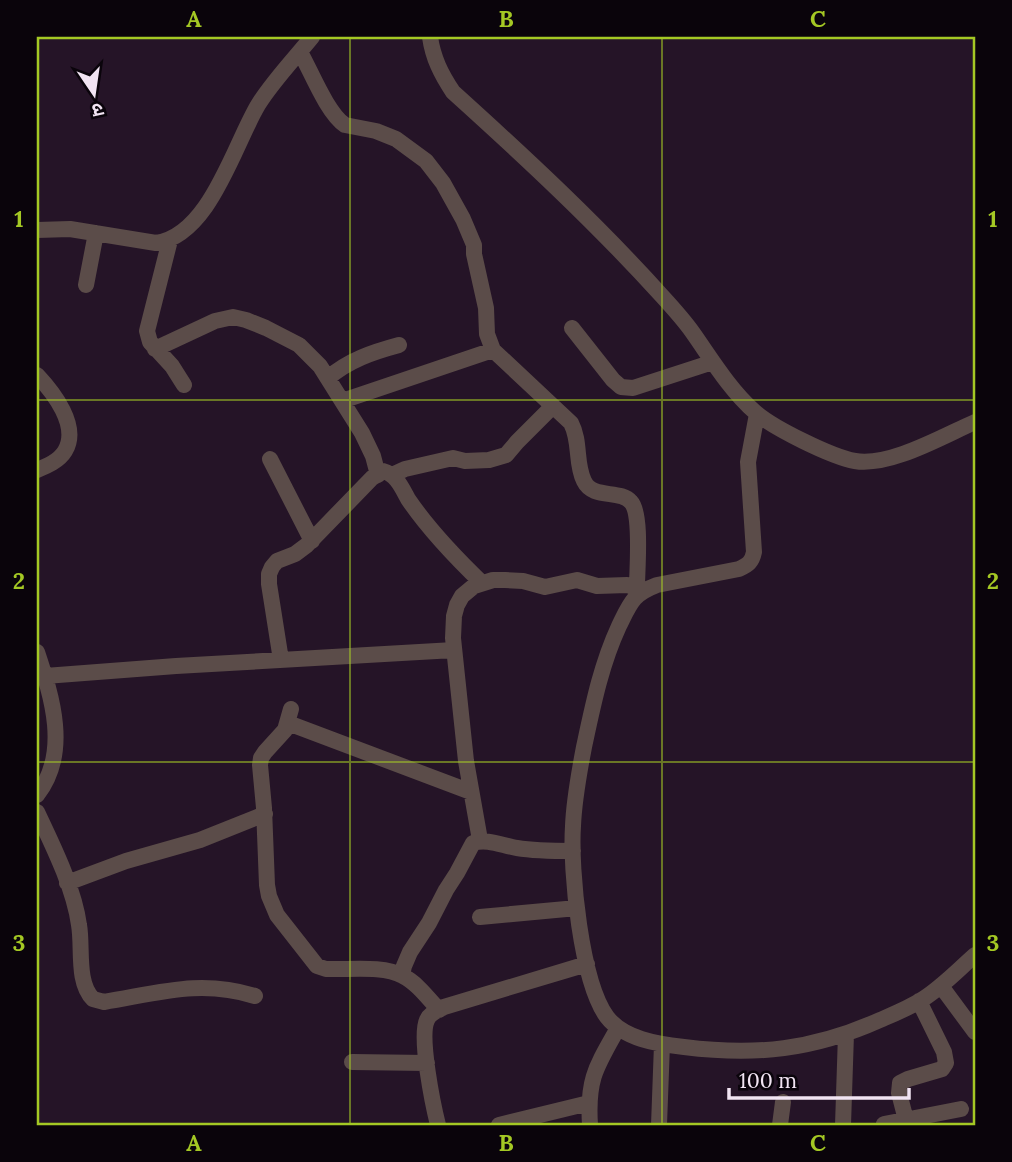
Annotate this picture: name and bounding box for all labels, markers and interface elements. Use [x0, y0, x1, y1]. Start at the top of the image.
text: A [186, 4, 202, 33]
text: B [498, 4, 514, 33]
text: C [810, 4, 826, 33]
north arrow [60, 60, 130, 130]
text: उ [89, 98, 106, 124]
text: 1 [14, 204, 24, 233]
text: 1 [988, 204, 998, 233]
text: 2 [13, 566, 25, 595]
text: 2 [987, 566, 999, 595]
text: 3 [13, 928, 25, 957]
text: 3 [987, 928, 999, 957]
scale bar [729, 1057, 909, 1101]
text: 100 m [739, 1067, 797, 1094]
text: A [186, 1128, 202, 1157]
text: B [498, 1128, 514, 1157]
text: C [810, 1128, 826, 1157]

